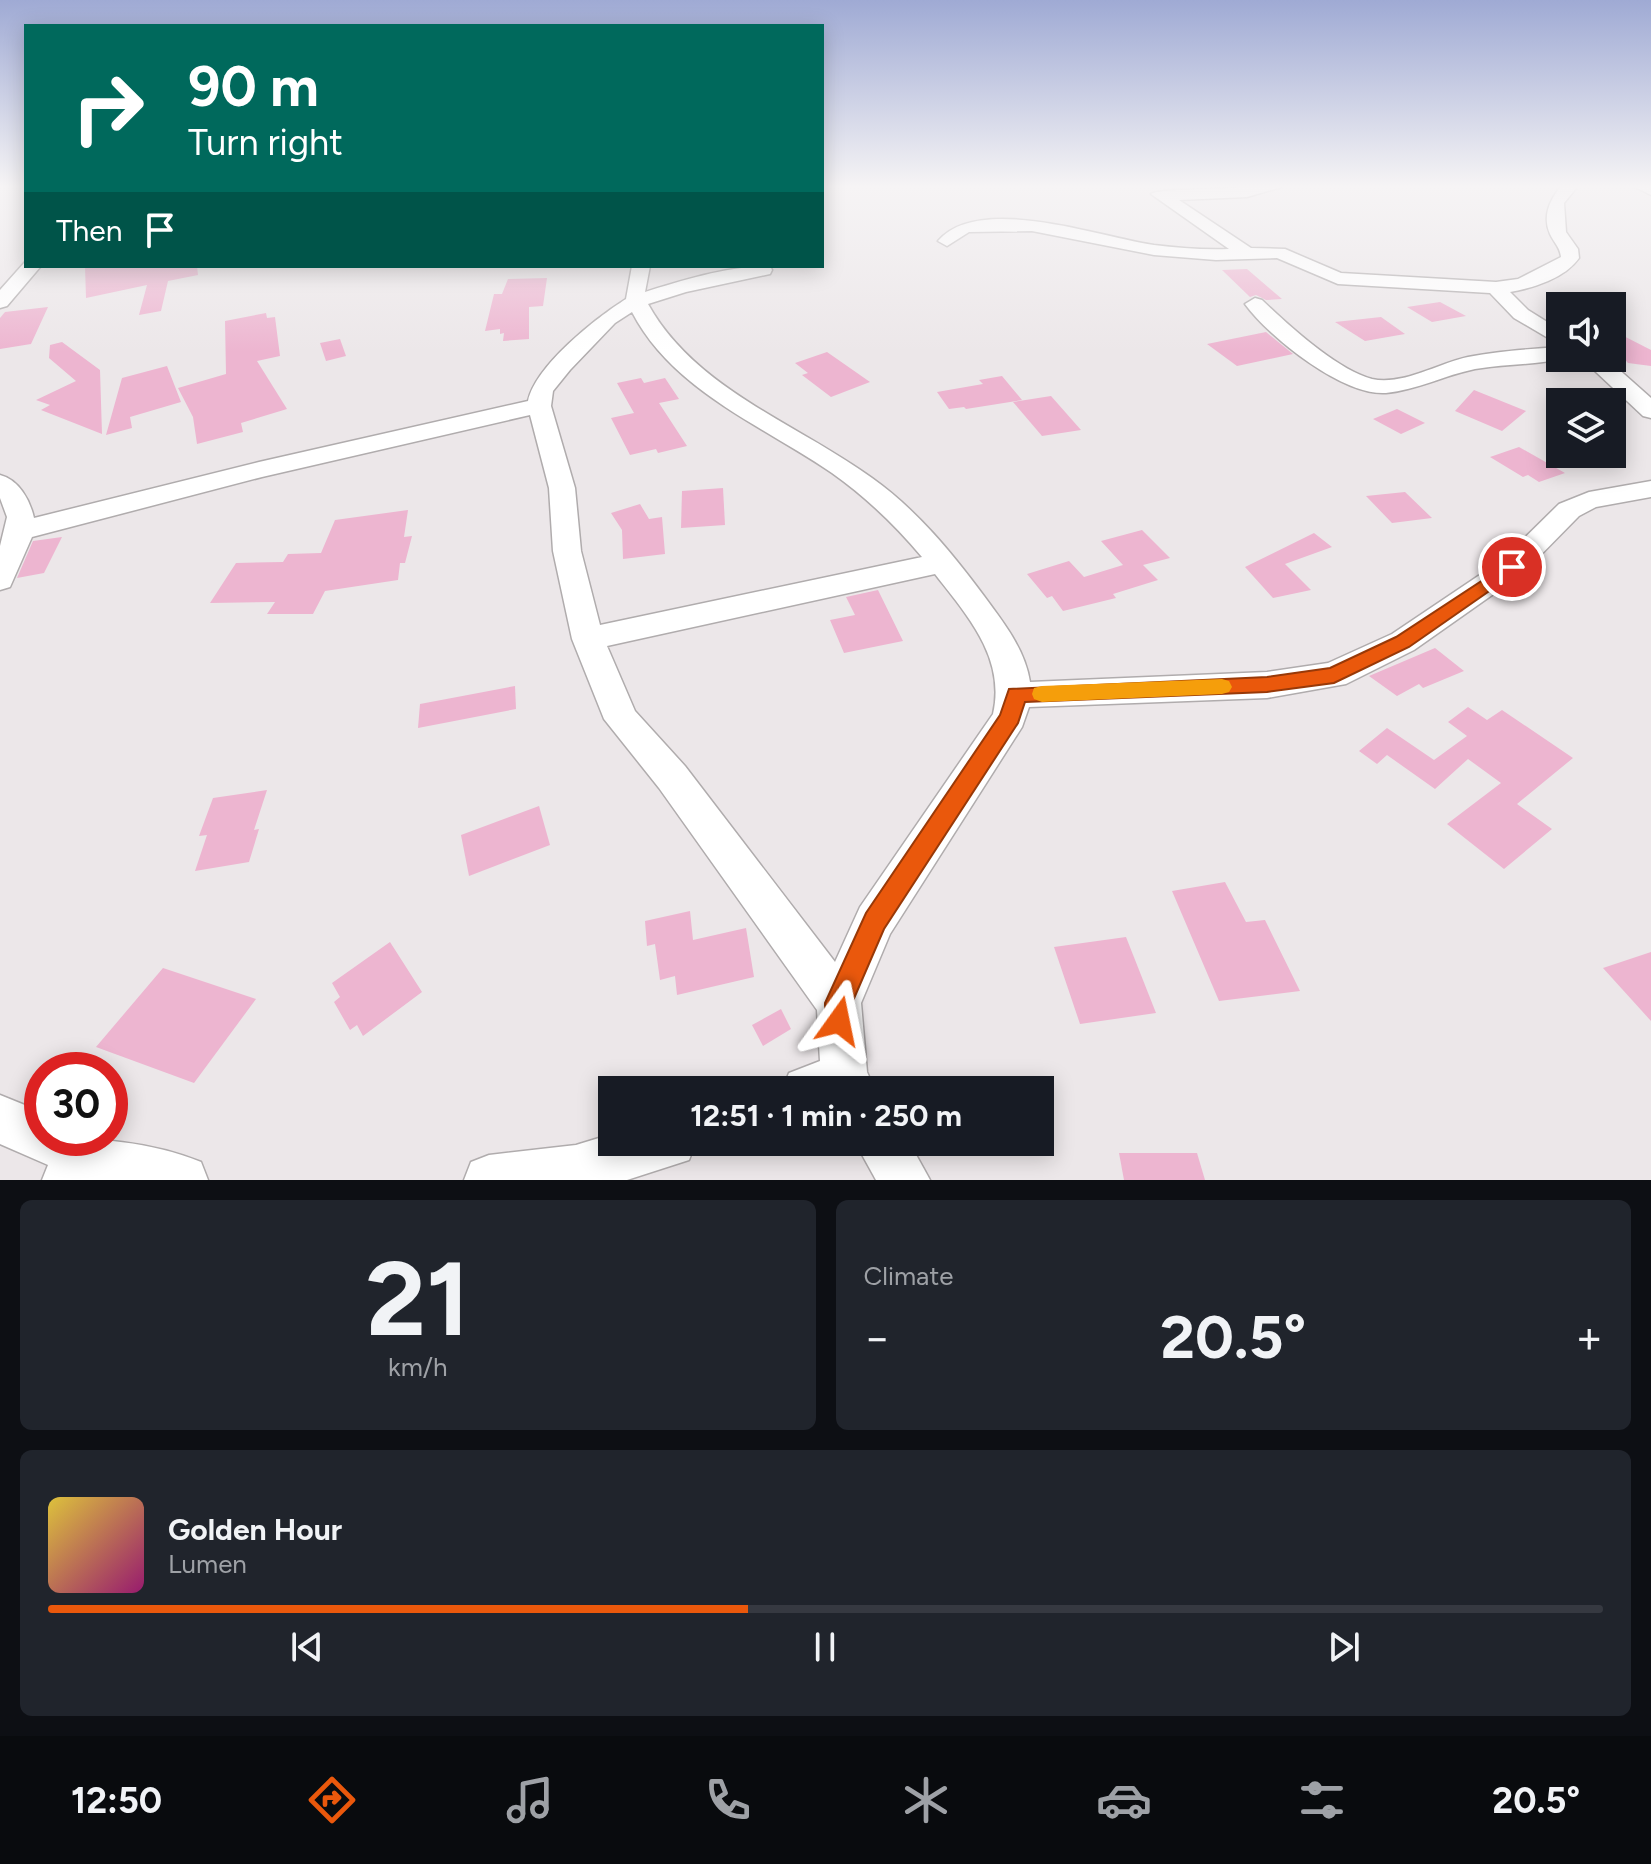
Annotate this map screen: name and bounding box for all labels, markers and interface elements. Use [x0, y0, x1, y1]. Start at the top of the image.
text: 90 m [188, 53, 319, 120]
icon: right [56, 56, 160, 160]
text: Turn right [188, 121, 343, 164]
icon: arrive [138, 208, 182, 252]
text: Then [56, 212, 122, 249]
map controls [1546, 292, 1626, 468]
button: sound [1546, 292, 1626, 372]
button: layers [1546, 388, 1626, 468]
pin [1478, 533, 1546, 601]
icon: arrive [1490, 545, 1534, 589]
position arrow [797, 979, 881, 1063]
speed limit sign: 30 [24, 1052, 128, 1156]
text: 12:51 · 1 min · 250 m [690, 1097, 962, 1134]
text: 21 [366, 1236, 470, 1361]
text: Climate [864, 1260, 953, 1292]
text: 20.5° [1160, 1301, 1306, 1373]
text: − [864, 1311, 891, 1364]
text: + [1576, 1311, 1603, 1364]
text: km/h [388, 1351, 447, 1383]
text: Golden Hour [168, 1511, 342, 1548]
text: Lumen [168, 1548, 247, 1580]
icon: previous [285, 1625, 329, 1669]
icon: pause [803, 1625, 847, 1669]
icon: next [1322, 1625, 1366, 1669]
icon: directions [304, 1772, 360, 1828]
icon: music [502, 1772, 558, 1828]
icon: phone [700, 1772, 756, 1828]
icon: climate [898, 1772, 954, 1828]
icon: car [1096, 1772, 1152, 1828]
icon: filters [1294, 1772, 1350, 1828]
text: 12:50 [71, 1779, 162, 1822]
text: 20.5° [1492, 1779, 1580, 1822]

